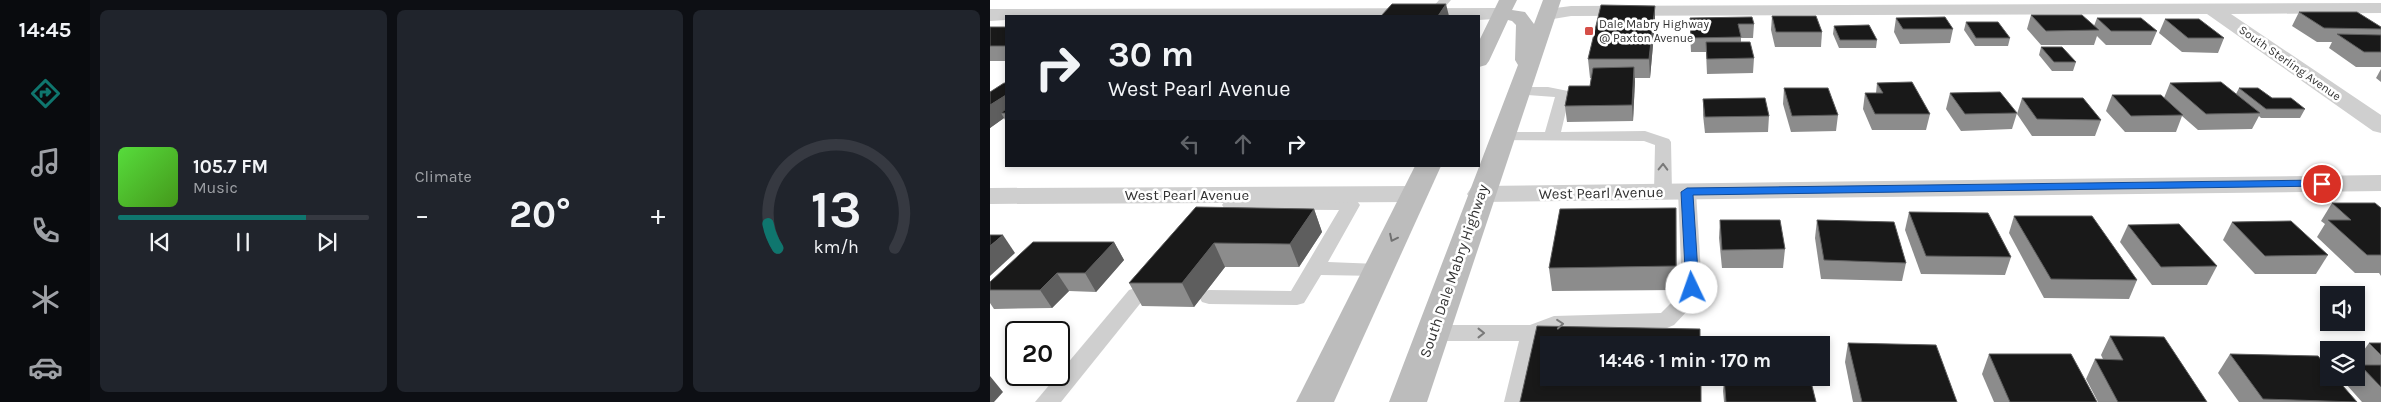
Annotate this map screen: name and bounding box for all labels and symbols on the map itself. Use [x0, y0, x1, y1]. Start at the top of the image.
place label: Dale Mabry Highway @ Paxton Avenue [1599, 17, 1709, 45]
street label: South Sterling Avenue [2236, 22, 2344, 104]
marker: Dale Mabry Highway @ Paxton Avenue [1583, 25, 1595, 37]
one-way arrow [1658, 163, 1668, 170]
pin [2301, 163, 2343, 205]
street label: South Dale Mabry Highway [1416, 182, 1492, 360]
street label: West Pearl Avenue [1539, 183, 1663, 203]
street label: West Pearl Avenue [1125, 186, 1249, 204]
one-way arrow [1389, 233, 1399, 242]
position arrow [1665, 261, 1717, 313]
one-way arrow [1557, 319, 1565, 330]
speed limit sign: 20 [1005, 321, 1070, 386]
one-way arrow [1478, 328, 1485, 338]

